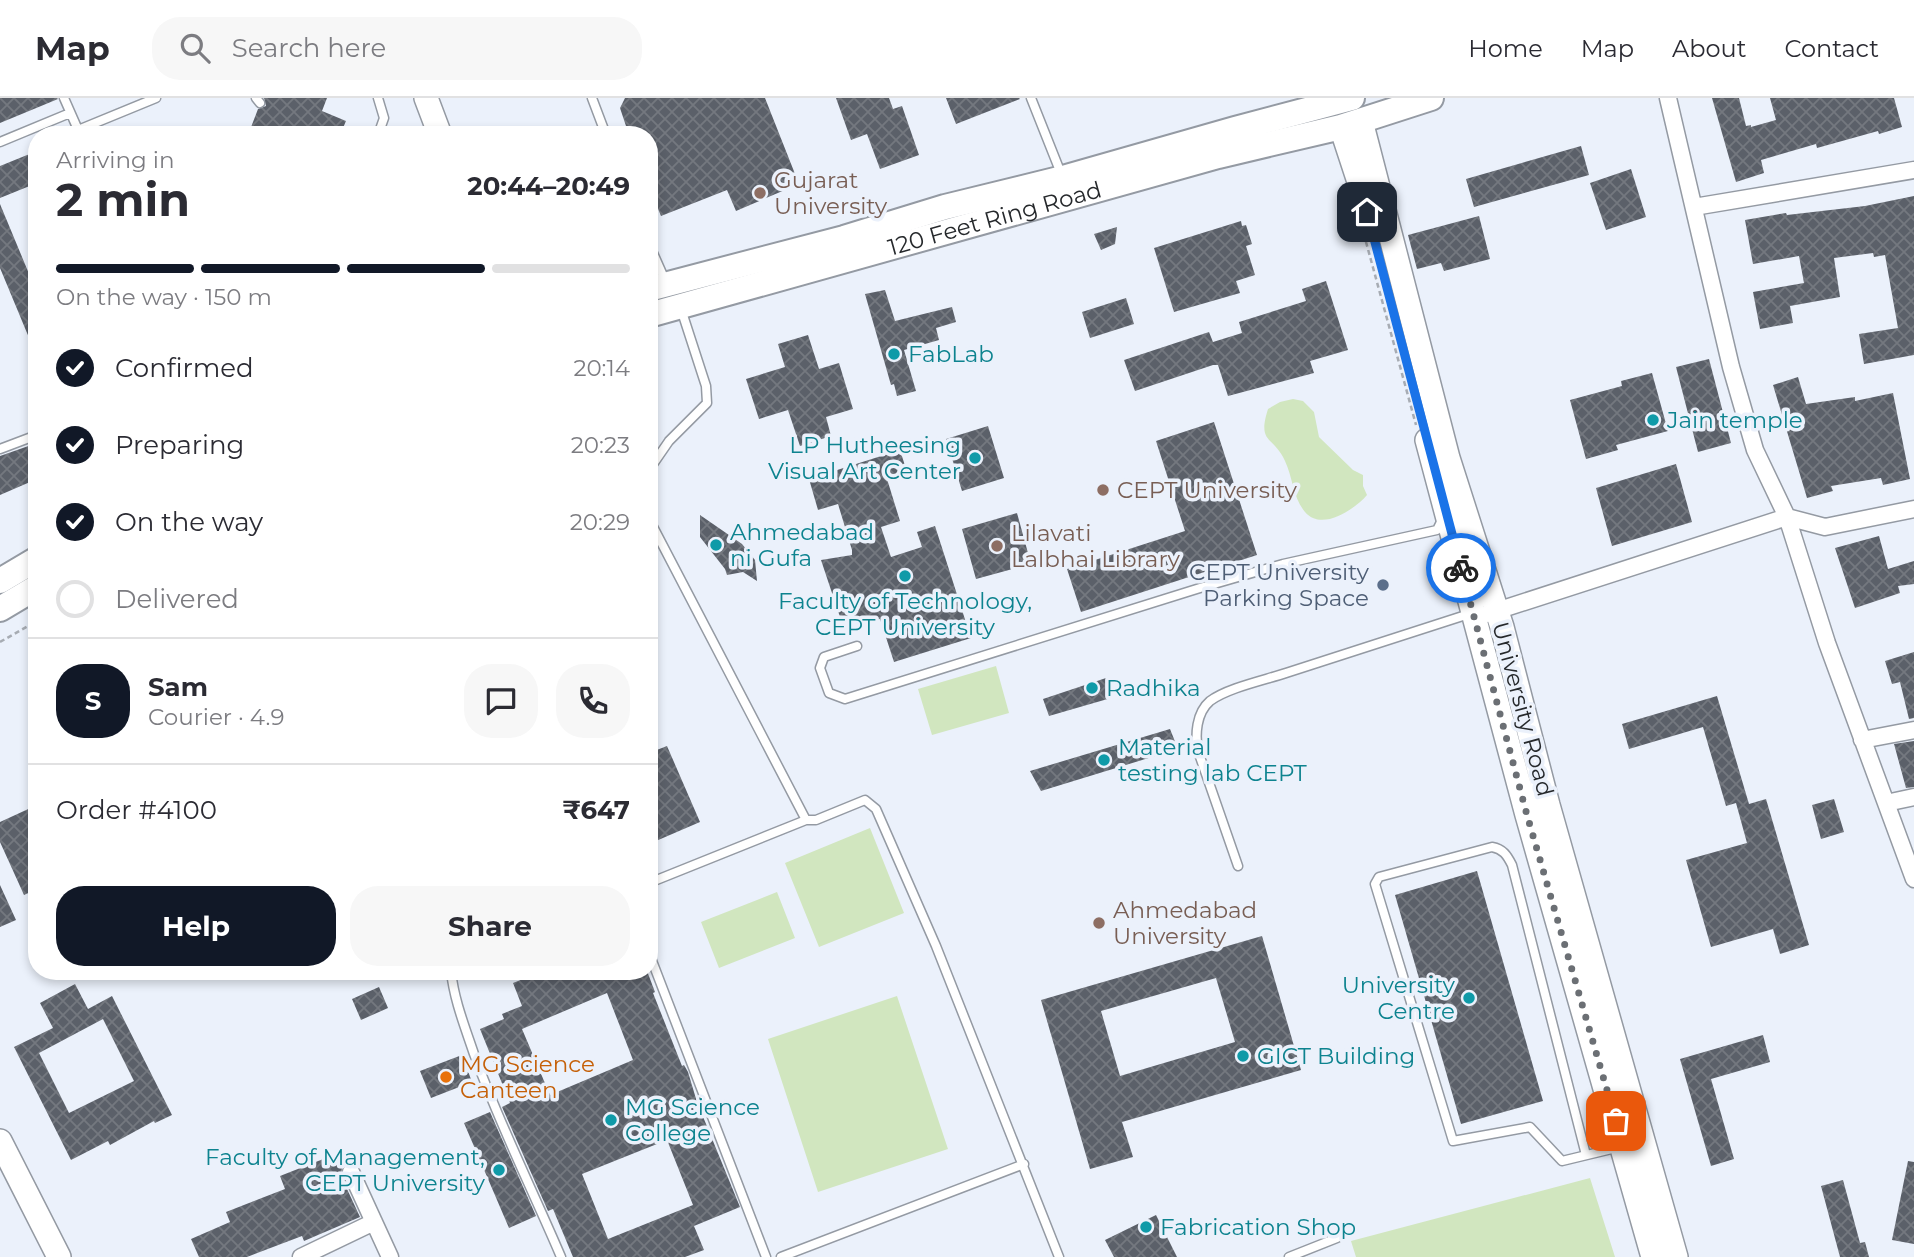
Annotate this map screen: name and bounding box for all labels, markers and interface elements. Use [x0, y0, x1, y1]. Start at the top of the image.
search box [152, 17, 642, 80]
text: Map [35, 28, 110, 68]
icon: search [176, 29, 214, 67]
text: Search here [232, 32, 386, 64]
text: Home [1468, 34, 1543, 63]
text: Map [1581, 34, 1634, 63]
text: About [1672, 34, 1746, 63]
text: Contact [1784, 34, 1879, 63]
text: Arriving in [56, 146, 175, 174]
place label: Gujarat University [774, 166, 888, 220]
text: 20:44–20:49 [467, 170, 630, 202]
text: 2 min [56, 171, 190, 228]
street label: 120 Feet Ring Road [885, 175, 1105, 262]
pin [1337, 182, 1397, 242]
marker: Gujarat University [752, 185, 768, 201]
icon: home [1348, 193, 1386, 231]
text: On the way · 150 m [56, 283, 272, 311]
place label: FabLab [908, 340, 994, 368]
marker: FabLab [886, 346, 902, 362]
icon: check [56, 349, 94, 387]
text: Confirmed [115, 352, 254, 384]
text: 20:14 [573, 354, 630, 382]
place label: Jain temple [1666, 406, 1803, 434]
marker: Jain temple [1645, 412, 1661, 428]
icon: check [56, 426, 94, 464]
text: Preparing [115, 429, 244, 461]
text: 20:23 [571, 431, 630, 459]
place label: LP Hutheesing Visual Art Center [768, 431, 961, 485]
marker: LP Hutheesing Visual Art Center [967, 450, 983, 466]
place label: CEPT University [1117, 476, 1297, 504]
marker: CEPT University [1095, 482, 1111, 498]
icon: check [56, 503, 94, 541]
text: On the way [115, 506, 263, 538]
text: 20:29 [570, 508, 630, 536]
place label: Ahmedabad ni Gufa [730, 518, 874, 572]
place label: Lilavati Lalbhai Library [1011, 519, 1180, 573]
courier [1426, 533, 1496, 603]
marker: Ahmedabad ni Gufa [708, 537, 724, 553]
marker: Lilavati Lalbhai Library [989, 538, 1005, 554]
icon: bike [1442, 549, 1480, 587]
place label: CEPT University Parking Space [1189, 558, 1370, 612]
marker: Faculty of Technology, CEPT University [897, 568, 913, 584]
marker: CEPT University Parking Space [1375, 577, 1391, 593]
text: Delivered [115, 583, 239, 615]
place label: Faculty of Technology, CEPT University [778, 587, 1032, 641]
street label: University Road [1486, 619, 1560, 799]
button: chat [464, 664, 538, 738]
button: phone [556, 664, 630, 738]
text: Sam [148, 671, 208, 703]
place label: Radhika [1106, 674, 1201, 702]
marker: Radhika [1084, 680, 1100, 696]
text: S [85, 685, 101, 717]
text: Courier · 4.9 [148, 703, 284, 731]
place label: Material testing lab CEPT [1118, 733, 1308, 787]
marker: Material testing lab CEPT [1096, 752, 1112, 768]
text: Order #4100 [56, 794, 217, 826]
text: ₹647 [562, 794, 630, 826]
button: Help [56, 886, 336, 966]
button: Share [350, 886, 630, 966]
place label: Ahmedabad University [1113, 896, 1257, 950]
marker: Ahmedabad University [1091, 915, 1107, 931]
place label: University Centre [1342, 971, 1456, 1025]
marker: University Centre [1461, 990, 1477, 1006]
place label: GICT Building [1257, 1042, 1415, 1070]
marker: GICT Building [1235, 1048, 1251, 1064]
place label: MG Science Canteen [460, 1050, 595, 1104]
marker: MG Science Canteen [438, 1069, 454, 1085]
pin [1586, 1091, 1646, 1151]
place label: MG Science College [625, 1093, 760, 1147]
icon: bag [1597, 1102, 1635, 1140]
marker: MG Science College [603, 1112, 619, 1128]
place label: Faculty of Management, CEPT University [205, 1143, 486, 1197]
marker: Faculty of Management, CEPT University [491, 1162, 507, 1178]
place label: Fabrication Shop [1160, 1213, 1356, 1241]
marker: Fabrication Shop [1138, 1219, 1154, 1235]

